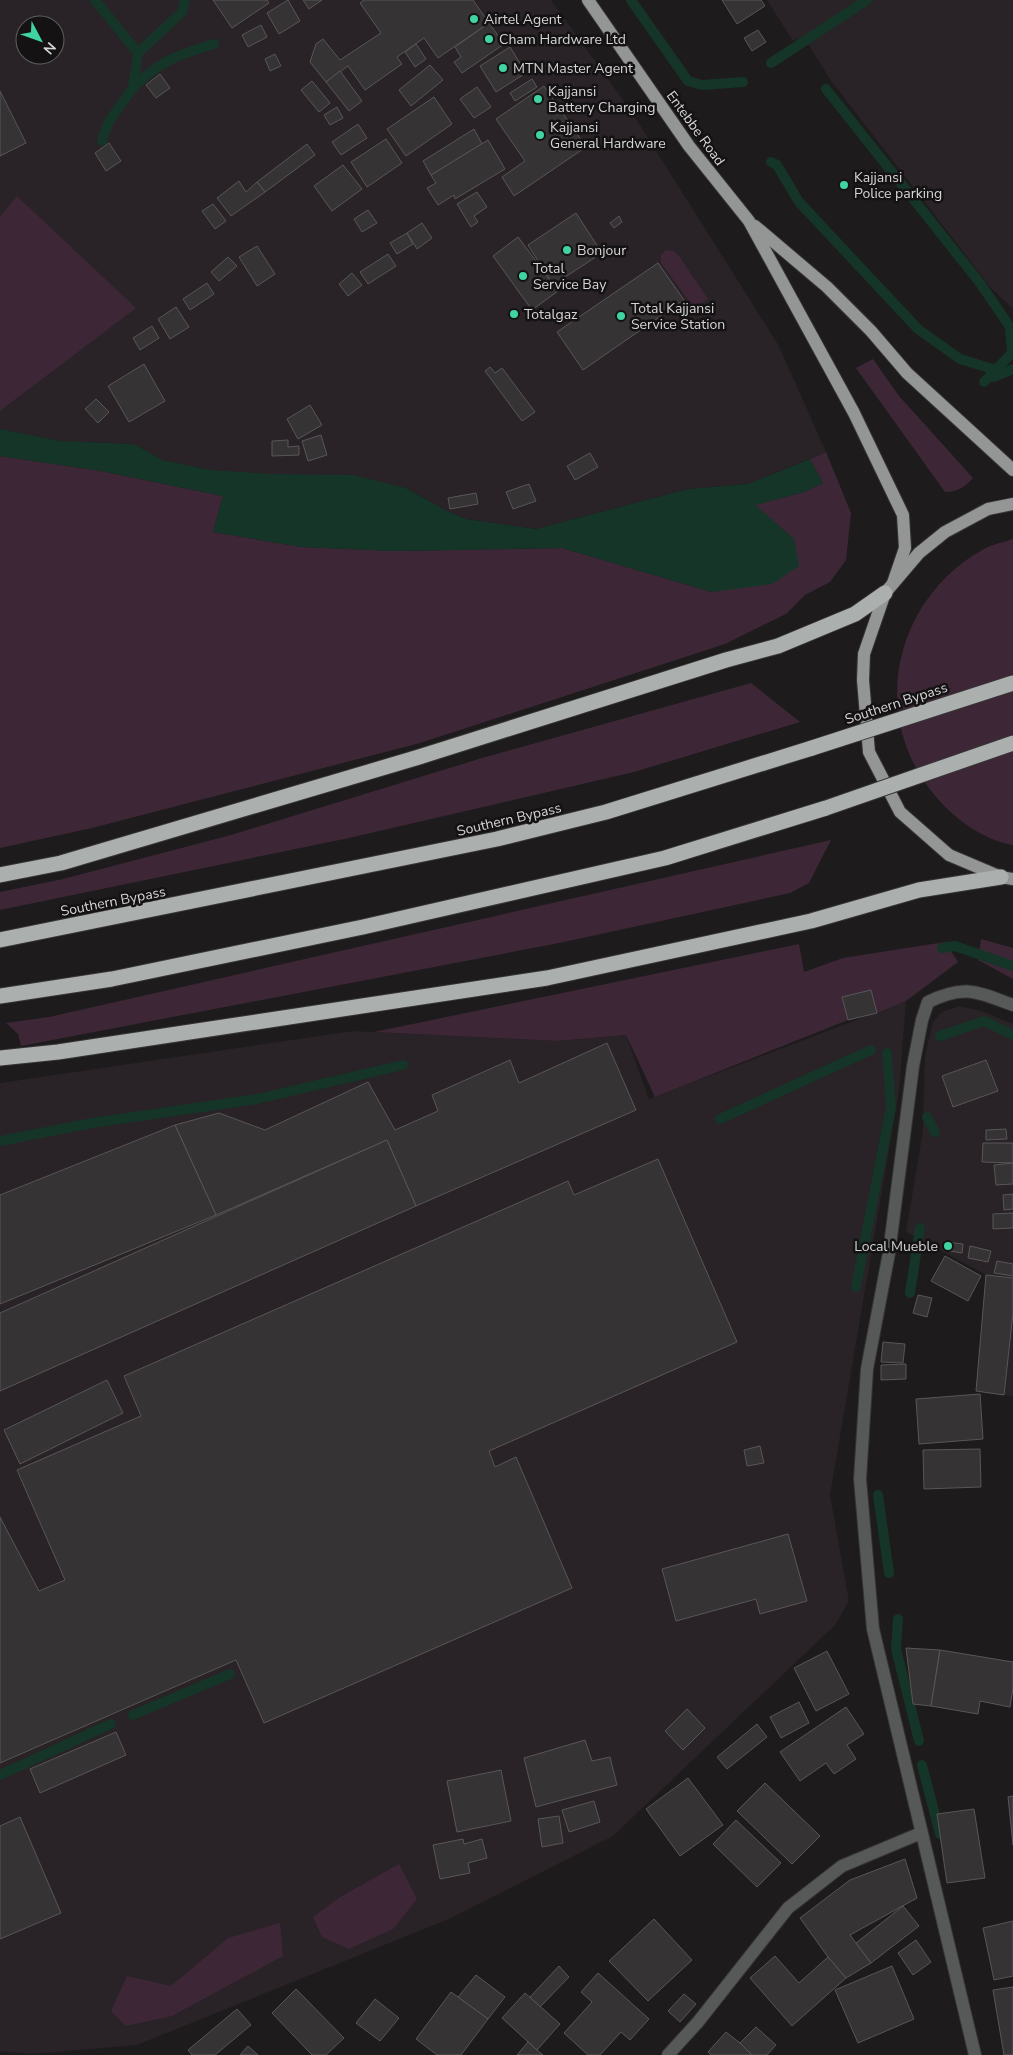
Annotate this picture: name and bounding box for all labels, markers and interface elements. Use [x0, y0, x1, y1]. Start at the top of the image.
place label: Airtel Agent [484, 10, 562, 29]
marker: Airtel Agent [468, 13, 480, 25]
north arrow [15, 15, 65, 65]
place label: Cham Hardware Ltd [499, 30, 626, 49]
marker: Cham Hardware Ltd [483, 33, 495, 45]
text: N [39, 38, 60, 58]
place label: MTN Master Agent [513, 59, 633, 78]
marker: MTN Master Agent [497, 62, 509, 74]
place label: Kajjansi Battery Charging [548, 82, 655, 117]
street label: Entebbe Road [662, 87, 729, 170]
marker: Kajjansi Battery Charging [532, 93, 544, 105]
place label: Kajjansi General Hardware [550, 118, 666, 153]
marker: Kajjansi General Hardware [534, 129, 546, 141]
place label: Kajjansi Police parking [854, 168, 942, 203]
marker: Kajjansi Police parking [838, 179, 850, 191]
place label: Bonjour [577, 241, 626, 260]
marker: Bonjour [561, 244, 573, 256]
place label: Total Service Bay [533, 259, 607, 294]
marker: Total Service Bay [517, 270, 529, 282]
place label: Total Kajjansi Service Station [631, 299, 725, 334]
place label: Totalgaz [524, 305, 578, 324]
marker: Totalgaz [508, 308, 520, 320]
marker: Total Kajjansi Service Station [615, 310, 627, 322]
street label: Southern Bypass [842, 678, 950, 729]
street label: Southern Bypass [455, 798, 564, 841]
street label: Southern Bypass [59, 882, 168, 921]
place label: Local Mueble [854, 1237, 938, 1256]
marker: Local Mueble [942, 1240, 954, 1252]

